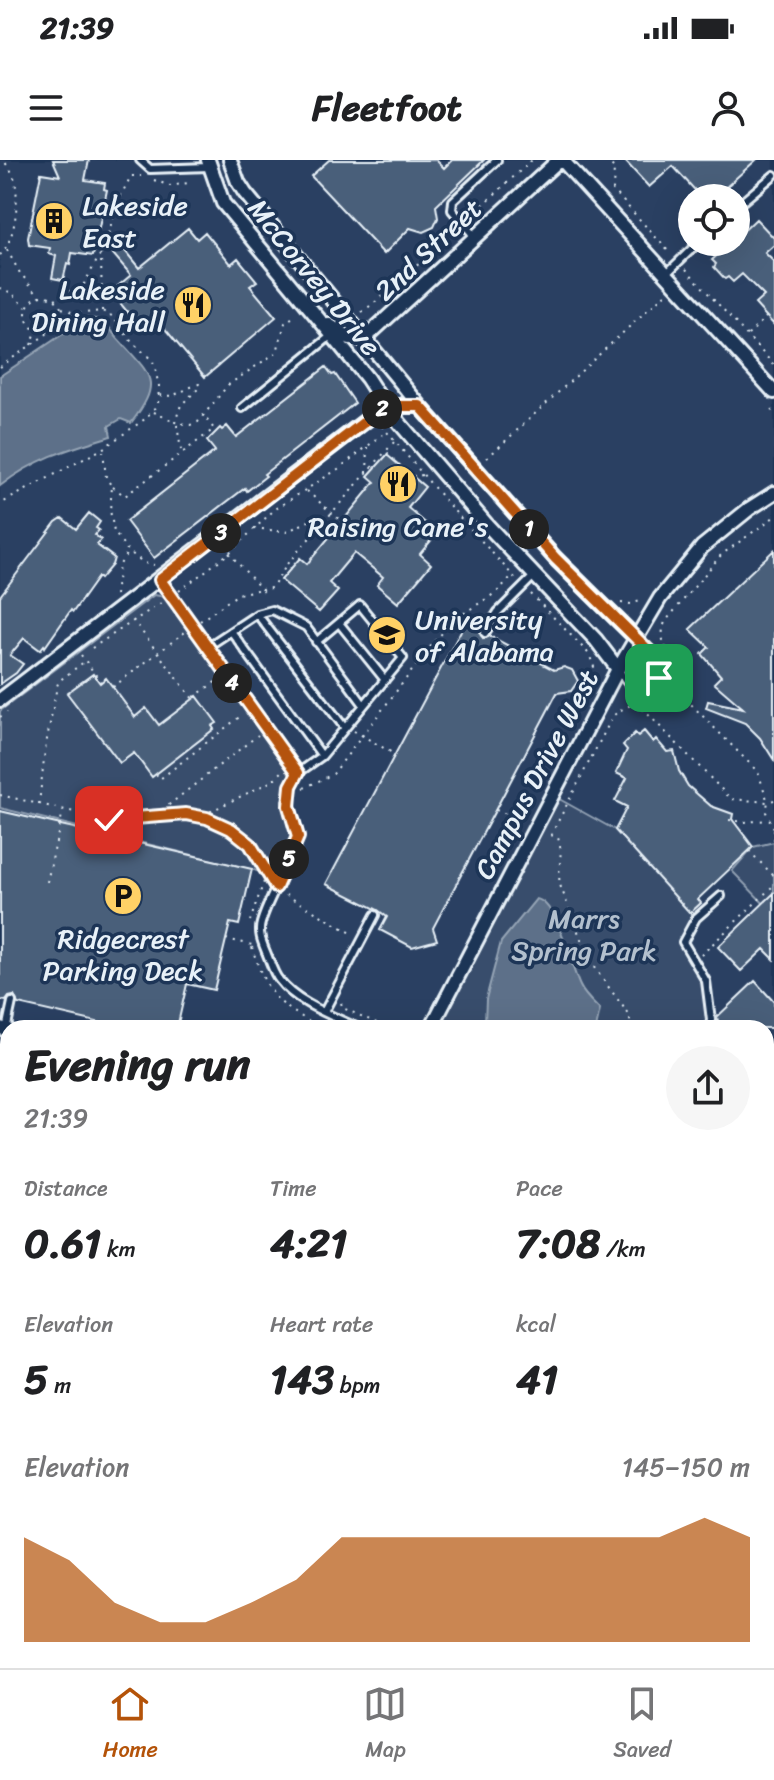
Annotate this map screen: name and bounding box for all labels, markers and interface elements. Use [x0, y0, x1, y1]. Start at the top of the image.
text: 21:39 [40, 1, 114, 55]
text: Fleetfoot [312, 76, 462, 140]
icon: menu [24, 86, 68, 130]
icon: person [706, 86, 750, 130]
place label: Lakeside East [82, 181, 188, 262]
map controls [678, 184, 750, 256]
button: locate [678, 184, 750, 256]
street label: 2nd Street [362, 186, 494, 313]
street label: McCorvey Drive [235, 187, 394, 368]
building icon: Lakeside East [33, 200, 75, 242]
place label: Lakeside Dining Hall [31, 265, 166, 346]
restaurant icon: Lakeside Dining Hall [172, 284, 214, 326]
pin: 2 [362, 389, 402, 429]
text: 2 [376, 389, 388, 428]
restaurant icon: Raising Cane's [377, 463, 419, 505]
place label: Raising Cane's [308, 502, 488, 551]
pin: 1 [509, 509, 549, 549]
text: 1 [524, 509, 534, 548]
pin: 3 [201, 513, 241, 553]
text: 3 [215, 513, 227, 552]
place label: University of Alabama [415, 595, 554, 676]
school or university icon: University of Alabama [366, 614, 408, 656]
pin [625, 644, 693, 712]
icon: arrive [637, 656, 681, 700]
street label: Campus Drive West [460, 660, 613, 888]
pin: 4 [212, 663, 252, 703]
text: 4 [225, 663, 239, 702]
pin [75, 786, 143, 854]
icon: check [87, 798, 131, 842]
pin: 5 [269, 839, 309, 879]
text: 5 [282, 839, 296, 878]
parking icon: Ridgecrest Parking Deck [102, 875, 144, 917]
park label: Marrs Spring Park [511, 894, 657, 975]
place label: Ridgecrest Parking Deck [43, 914, 203, 995]
text: Evening run [24, 1026, 250, 1104]
button: share [666, 1046, 750, 1130]
text: 21:39 [24, 1095, 88, 1141]
text: Distance [24, 1169, 108, 1208]
text: Time [270, 1169, 317, 1208]
text: Pace [516, 1169, 563, 1208]
text: 0.61 [24, 1208, 101, 1279]
text: 4:21 [270, 1208, 347, 1279]
text: 7:08 [516, 1208, 600, 1279]
text: km [101, 1230, 136, 1269]
text: /km [600, 1230, 646, 1269]
text: Elevation [24, 1305, 113, 1344]
text: Heart rate [270, 1305, 373, 1344]
text: kcal [516, 1305, 556, 1344]
text: 5 [24, 1344, 48, 1415]
text: 143 [270, 1344, 334, 1415]
text: 41 [516, 1344, 558, 1415]
text: m [48, 1366, 71, 1405]
text: bpm [334, 1366, 380, 1405]
text: Elevation [24, 1444, 129, 1490]
text: 145–150 m [622, 1444, 750, 1490]
tab: Home [103, 1682, 158, 1769]
tab: Map [363, 1682, 407, 1769]
tab: Saved [613, 1682, 671, 1769]

